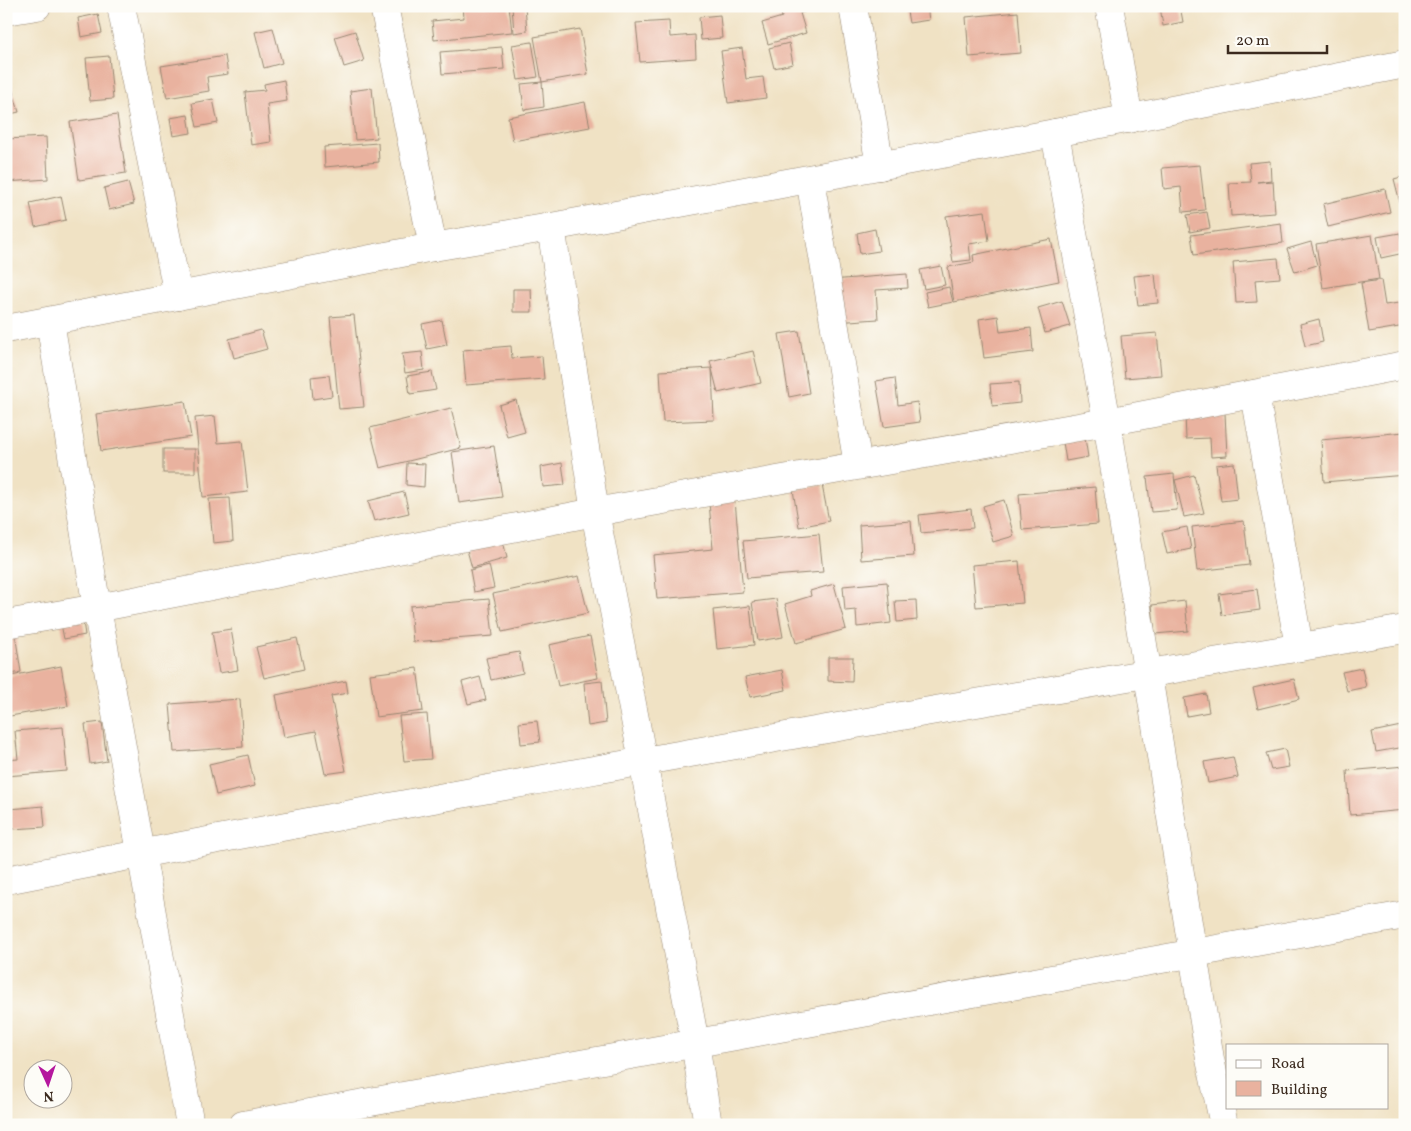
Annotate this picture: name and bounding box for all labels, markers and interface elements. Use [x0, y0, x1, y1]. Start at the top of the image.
scale bar [1228, 22, 1327, 54]
text: 20 m [1236, 31, 1269, 52]
legend [1226, 1044, 1388, 1108]
text: Road [1271, 1054, 1305, 1075]
north arrow [22, 1058, 72, 1108]
text: Building [1271, 1080, 1328, 1101]
text: N [43, 1086, 54, 1105]

